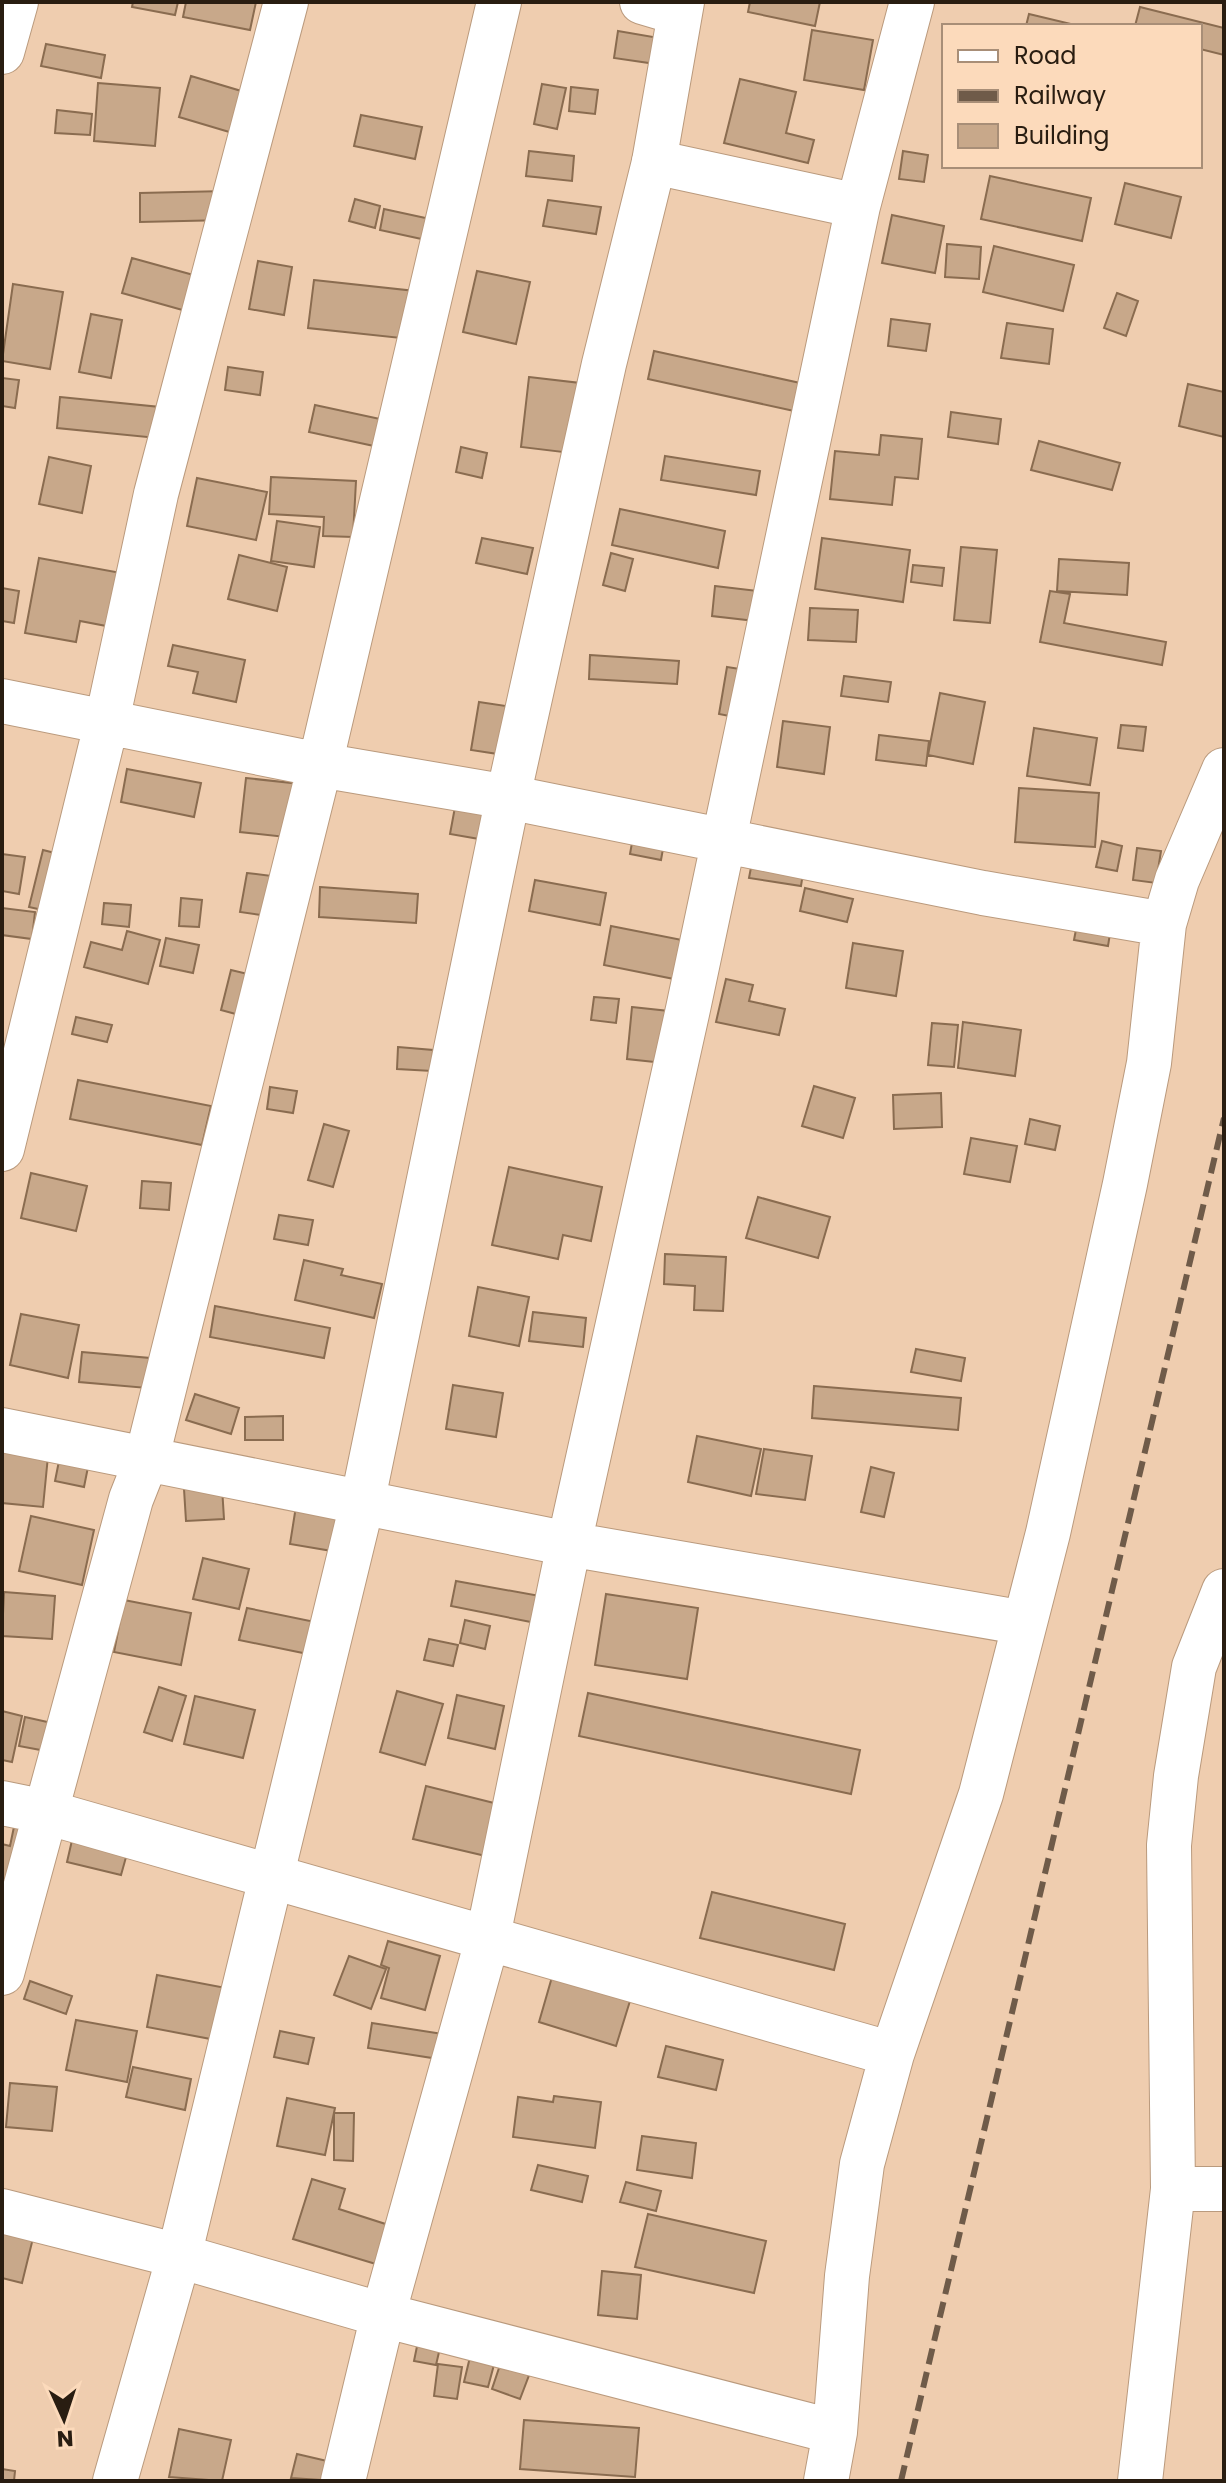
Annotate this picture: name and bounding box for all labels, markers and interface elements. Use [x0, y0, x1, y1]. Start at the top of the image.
legend [942, 24, 1202, 168]
text: Road [1014, 39, 1076, 72]
text: Railway [1014, 79, 1107, 112]
text: Building [1014, 119, 1110, 152]
north arrow [24, 2379, 104, 2459]
text: N [56, 2423, 74, 2454]

